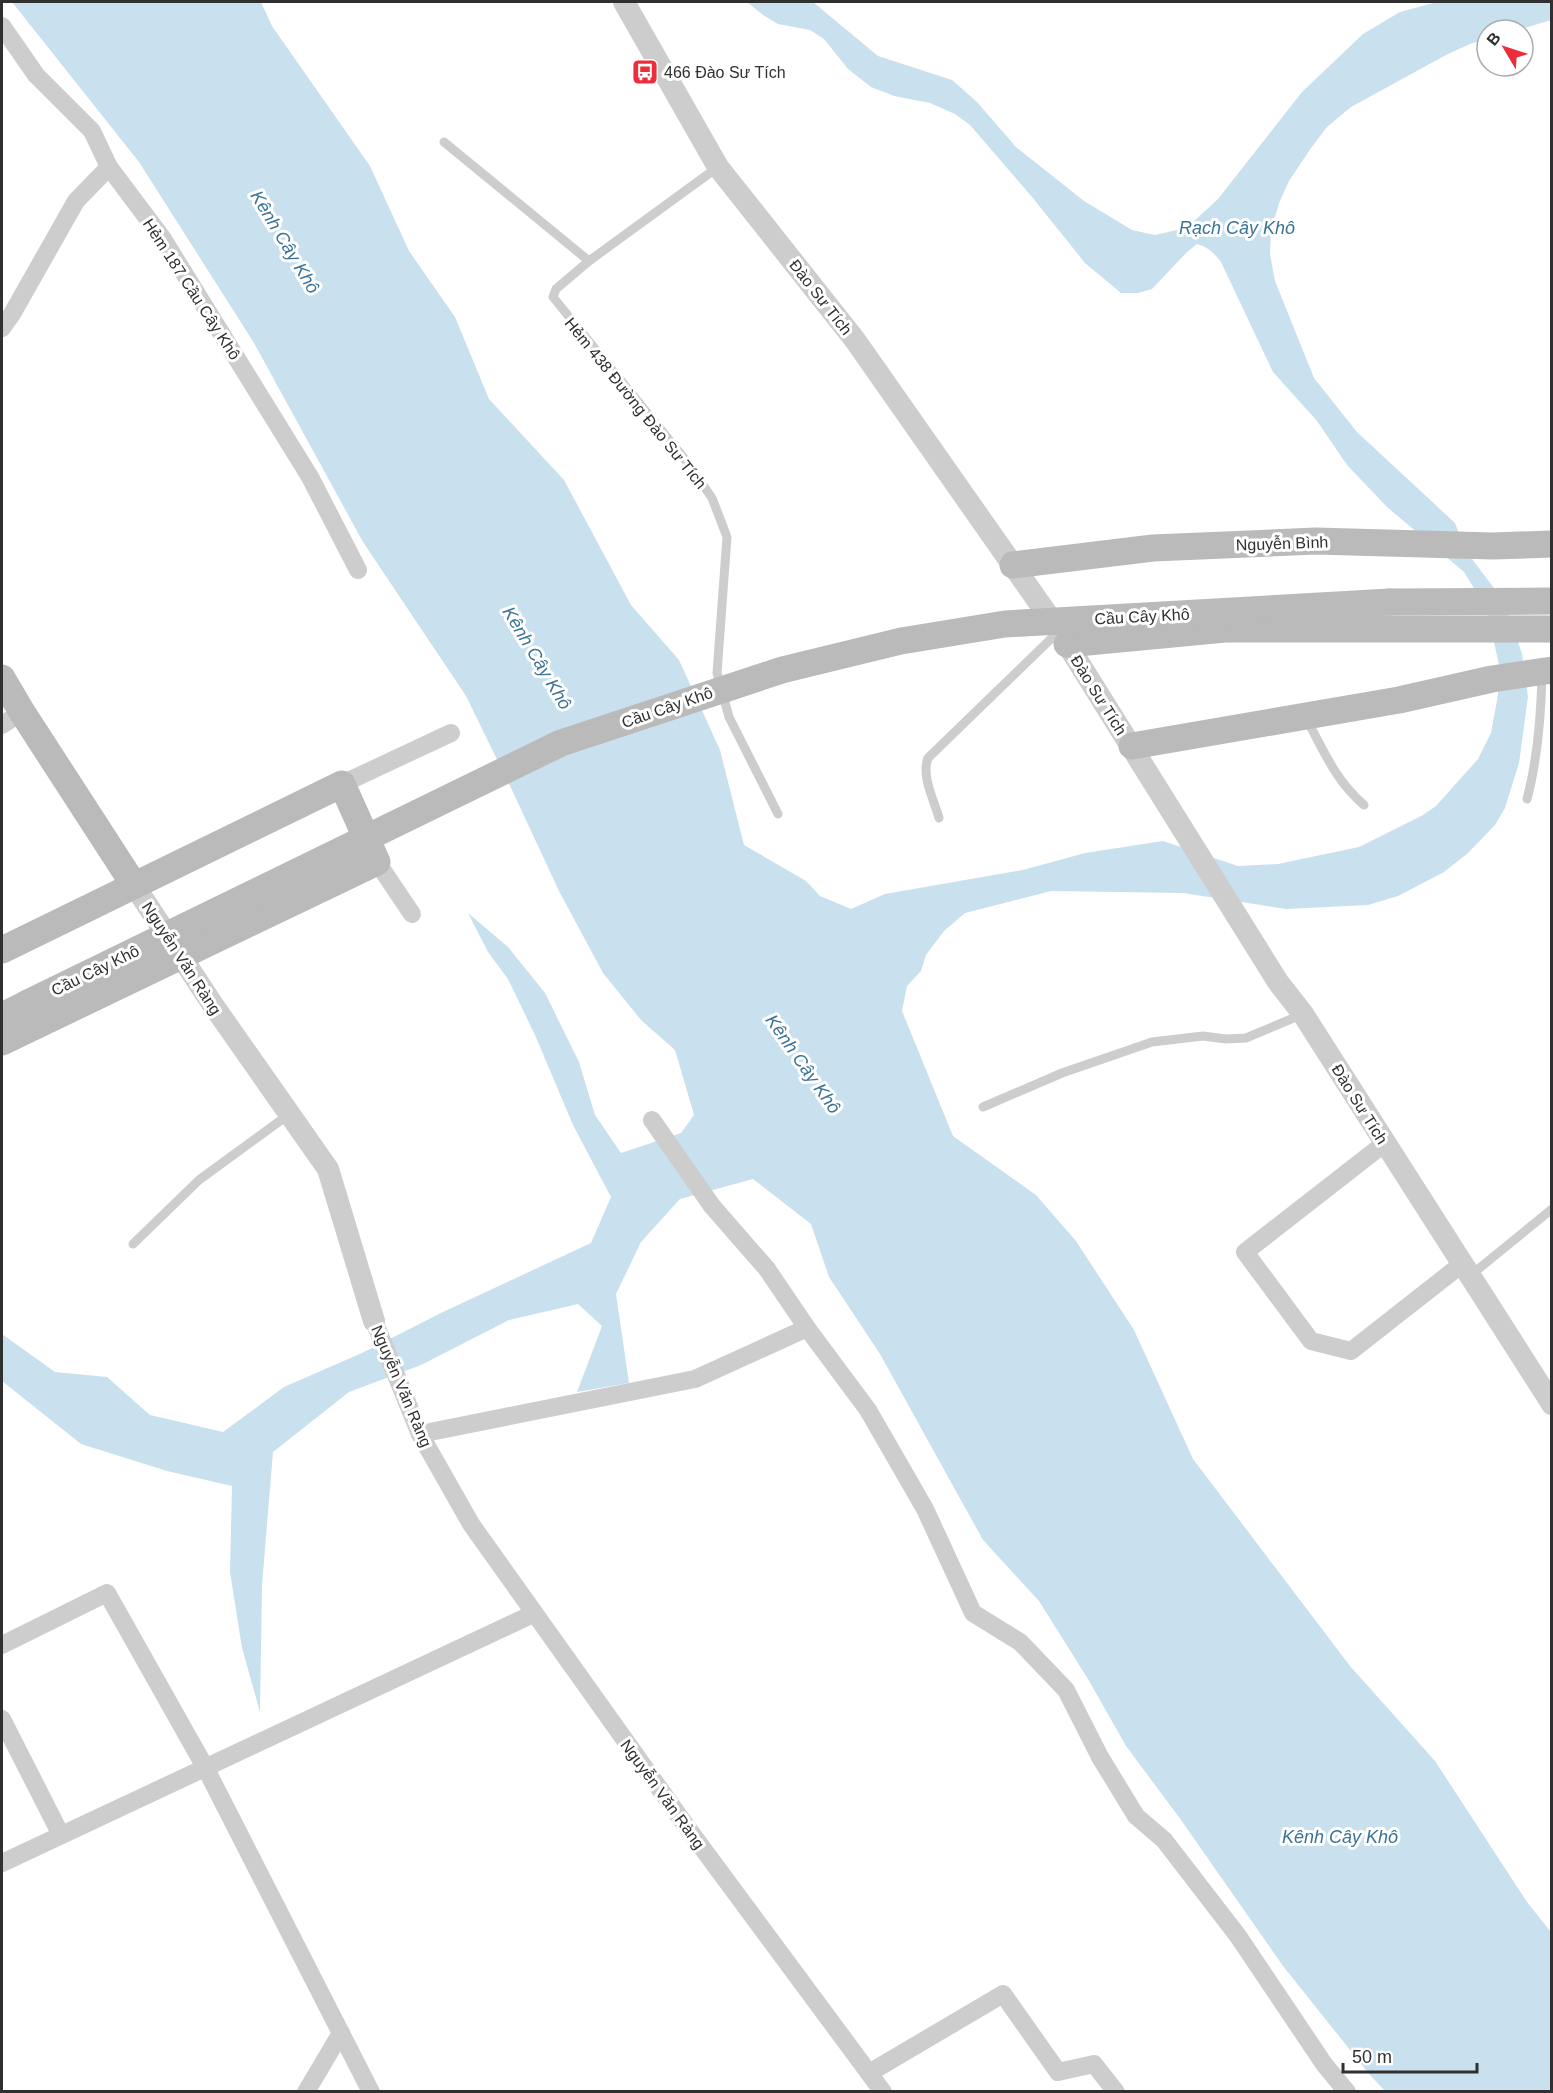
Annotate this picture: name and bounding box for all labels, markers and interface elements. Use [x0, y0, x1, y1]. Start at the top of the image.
north arrow [1475, 18, 1535, 78]
text: B [1483, 29, 1504, 49]
bus stop icon: 466 Đào Sư Tích [630, 57, 660, 87]
place label: 466 Đào Sư Tích [664, 64, 786, 81]
water label: Kênh Cây Khô [247, 187, 323, 297]
street label: Hẻm 187 Cầu Cây Khô [140, 216, 244, 363]
water label: Rạch Cây Khô [1179, 218, 1295, 238]
street label: Đào Sư Tích [786, 256, 855, 338]
street label: Hẻm 438 Đường Đào Sư Tích [561, 314, 710, 492]
street label: Nguyễn Bình [1235, 532, 1329, 554]
water label: Kênh Cây Khô [499, 603, 575, 713]
street label: Cầu Cây Khô [1094, 606, 1190, 627]
street label: Đào Sư Tích [1067, 652, 1130, 738]
street label: Cầu Cây Khô [619, 684, 715, 731]
street label: Nguyễn Văn Ràng [139, 898, 225, 1018]
street label: Cầu Cây Khô [49, 942, 142, 999]
water label: Kênh Cây Khô [762, 1011, 844, 1117]
street label: Đào Sư Tích [1328, 1061, 1391, 1147]
street label: Nguyễn Văn Ràng [368, 1322, 436, 1450]
street label: Nguyễn Văn Ràng [617, 1736, 709, 1852]
water label: Kênh Cây Khô [1282, 1827, 1398, 1847]
scale bar [1343, 2036, 1476, 2074]
text: 50 m [1352, 2047, 1392, 2067]

